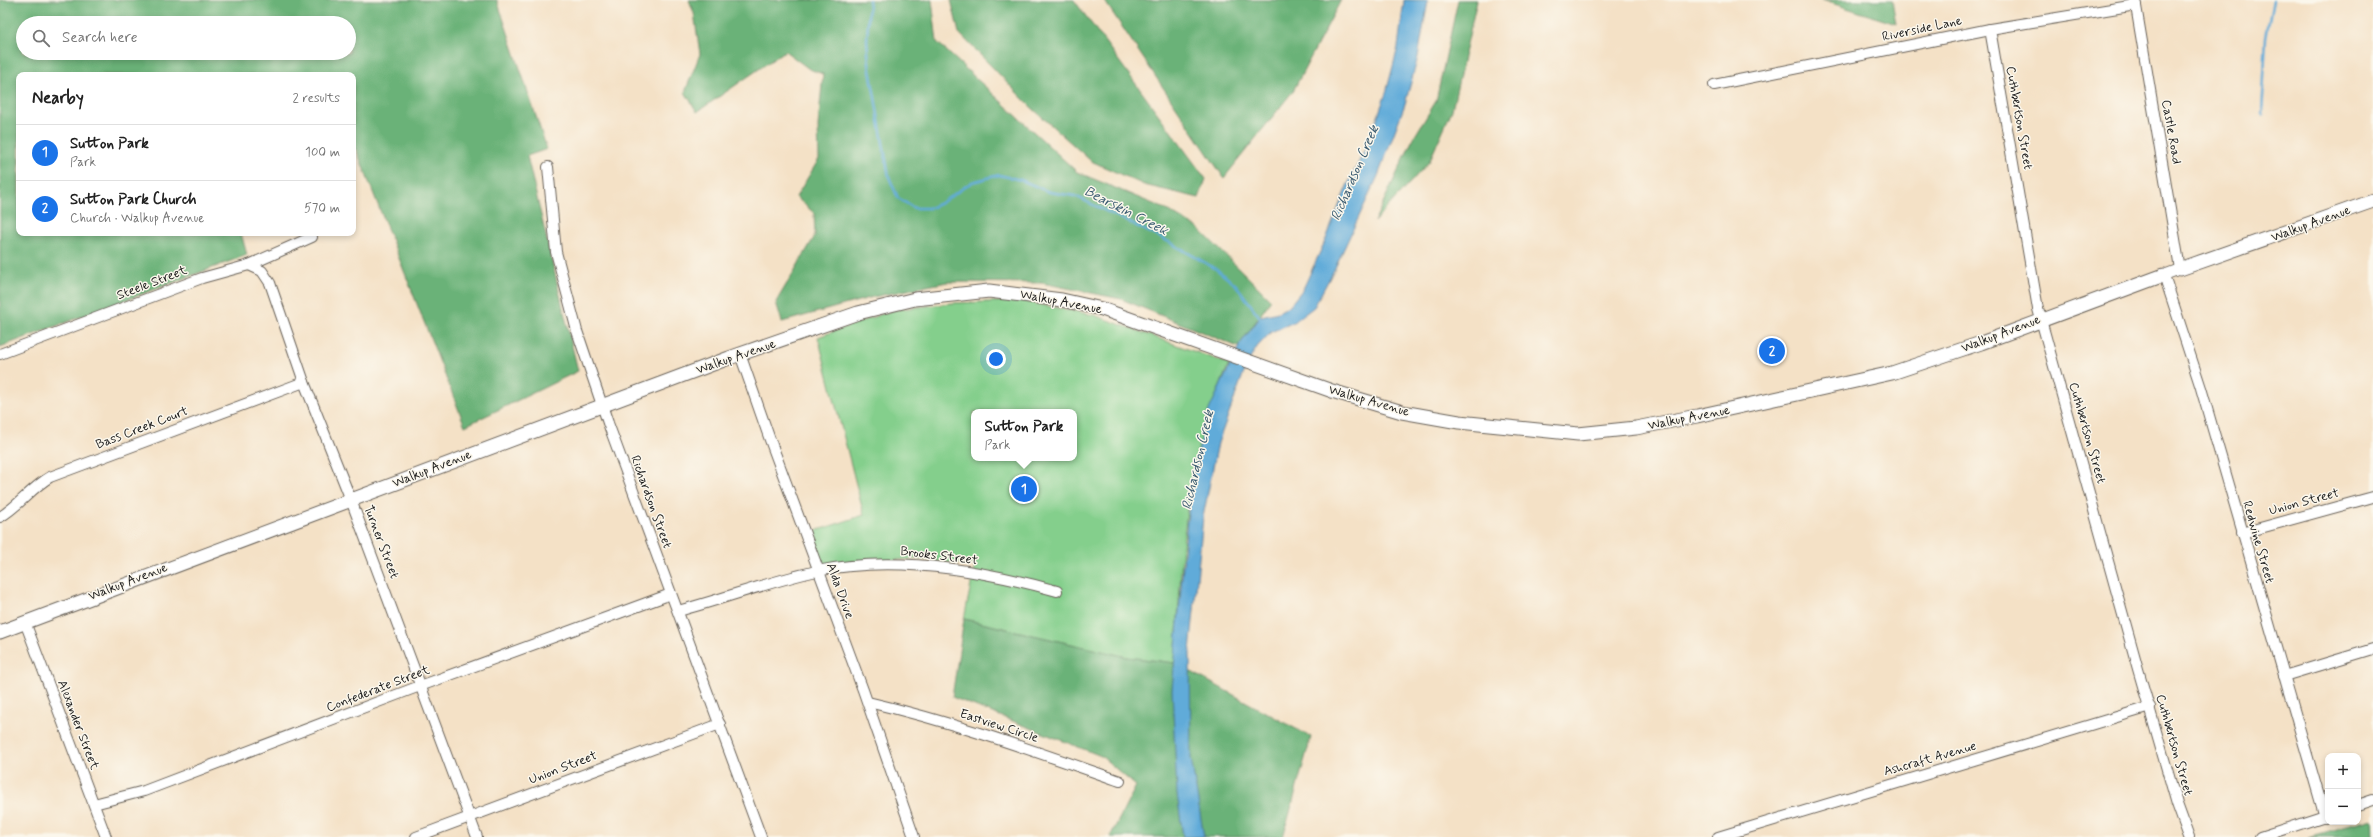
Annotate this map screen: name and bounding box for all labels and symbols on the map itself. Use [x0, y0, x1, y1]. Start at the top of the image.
street label: Riverside Lane [1881, 12, 1963, 46]
street label: Cuthbertson Street [2002, 65, 2036, 171]
street label: Castle Road [2157, 98, 2185, 166]
water label: Richardson Creek [1327, 122, 1383, 223]
water label: Bearskin Creek [1081, 182, 1172, 240]
street label: Walkup Avenue [2269, 202, 2353, 246]
street label: Steele Street [115, 262, 190, 304]
street label: Walkup Avenue [1018, 286, 1104, 318]
street label: Walkup Avenue [1959, 311, 2043, 357]
street label: Walkup Avenue [694, 335, 778, 379]
pin: 2 [1759, 336, 1785, 366]
your location [986, 349, 1006, 369]
street label: Cuthbertson Street [2064, 380, 2110, 486]
street label: Walkup Avenue [1327, 381, 1411, 421]
street label: Walkup Avenue [1646, 402, 1732, 434]
street label: Bass Creek Court [93, 403, 191, 453]
water label: Richardson Creek [1178, 408, 1218, 511]
street label: Walkup Avenue [390, 446, 474, 492]
street label: Richardson Street [626, 453, 676, 551]
pin: 1 [1011, 474, 1037, 504]
street label: Union Street [2267, 485, 2341, 519]
street label: Redwine Street [2238, 499, 2278, 585]
street label: Turner Street [359, 503, 403, 581]
street label: Brooks Street [899, 543, 979, 569]
street label: Walkup Avenue [86, 559, 170, 605]
street label: Alda Drive [822, 561, 858, 621]
street label: Confederate Street [324, 661, 432, 717]
street label: Alexander Street [53, 678, 103, 773]
street label: Cuthbertson Street [2151, 692, 2197, 798]
street label: Eastview Circle [957, 705, 1041, 747]
street label: Ashcraft Avenue [1882, 738, 1978, 780]
street label: Union Street [526, 747, 600, 789]

